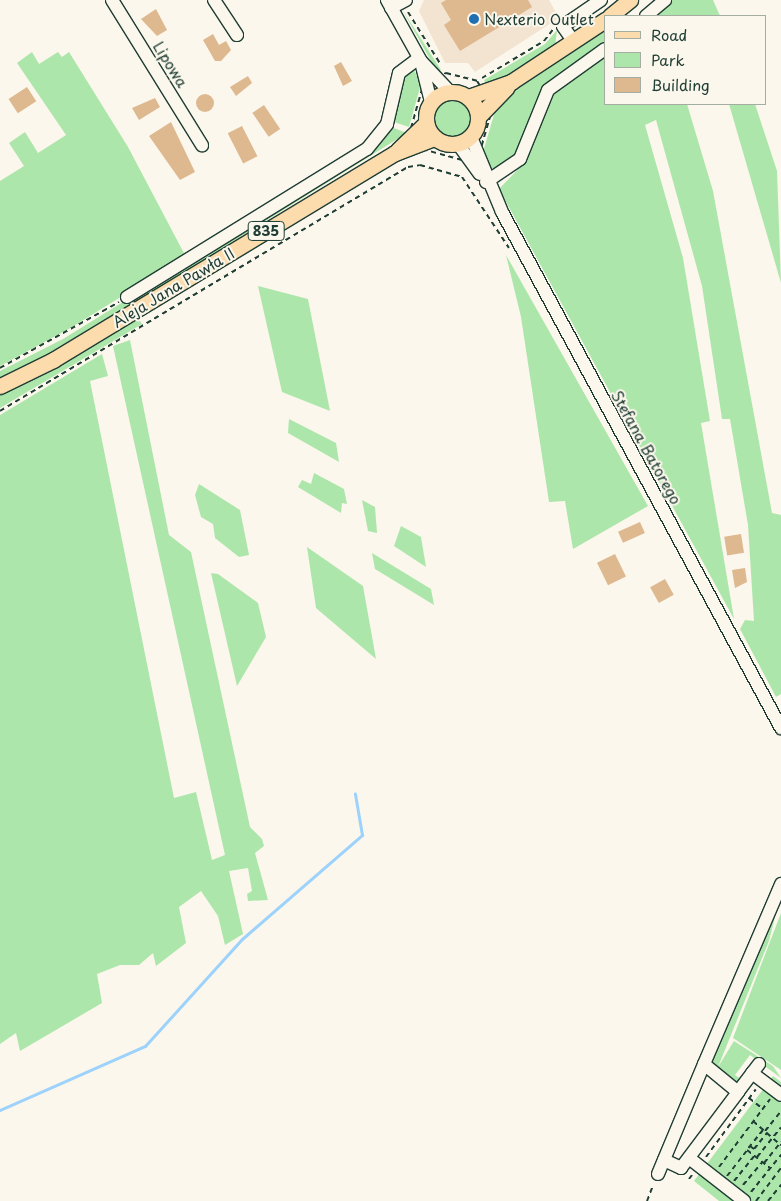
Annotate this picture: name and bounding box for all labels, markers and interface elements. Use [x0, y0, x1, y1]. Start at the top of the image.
place label: Nexterio Outlet [484, 10, 594, 28]
marker: Nexterio Outlet [468, 13, 480, 25]
legend [604, 15, 766, 105]
text: Road [651, 23, 687, 46]
street label: Lipowa [150, 38, 192, 90]
text: Park [651, 48, 685, 71]
text: Building [651, 73, 710, 96]
road number: 835 [247, 220, 285, 242]
street label: Aleja Jana Pawła II [108, 243, 238, 331]
street label: Stefana Batorego [609, 387, 685, 507]

